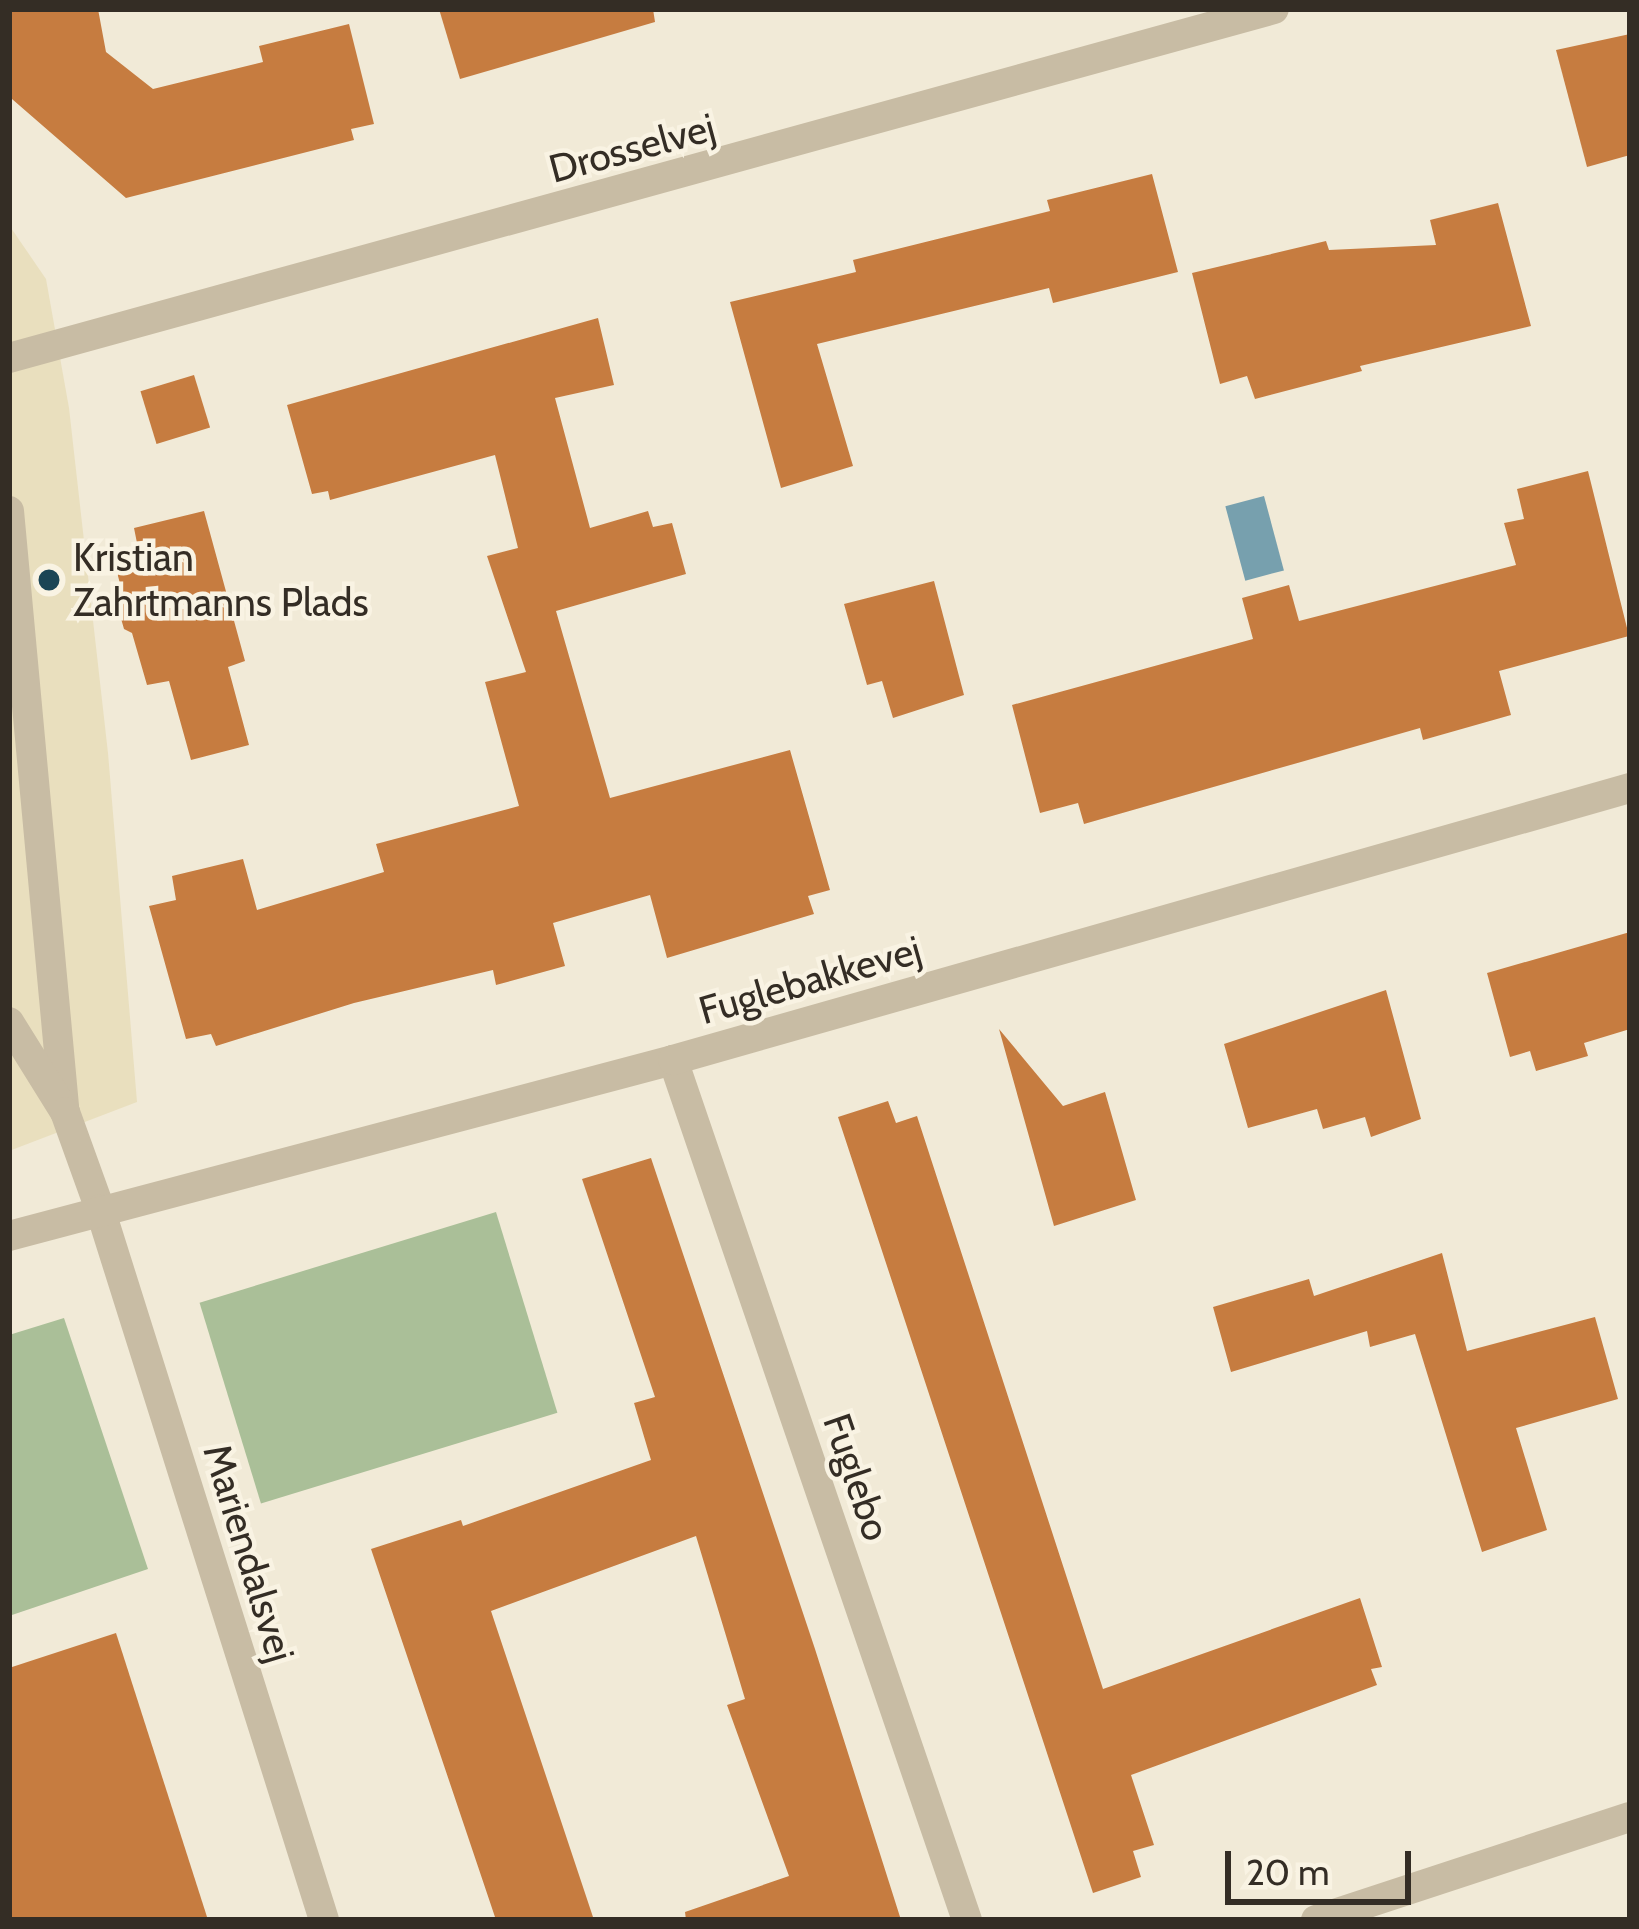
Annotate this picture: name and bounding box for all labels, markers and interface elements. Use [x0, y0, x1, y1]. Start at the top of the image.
street label: Drosselvej [544, 103, 720, 193]
place label: Kristian Zahrtmanns Plads [73, 535, 369, 626]
marker: Kristian Zahrtmanns Plads [36, 567, 62, 593]
street label: Fuglebakkevej [693, 926, 927, 1034]
street label: Fuglebo [814, 1408, 900, 1546]
street label: Mariendalsvej [194, 1438, 304, 1668]
scale bar [1231, 1827, 1417, 1901]
text: 20 m [1246, 1850, 1330, 1894]

